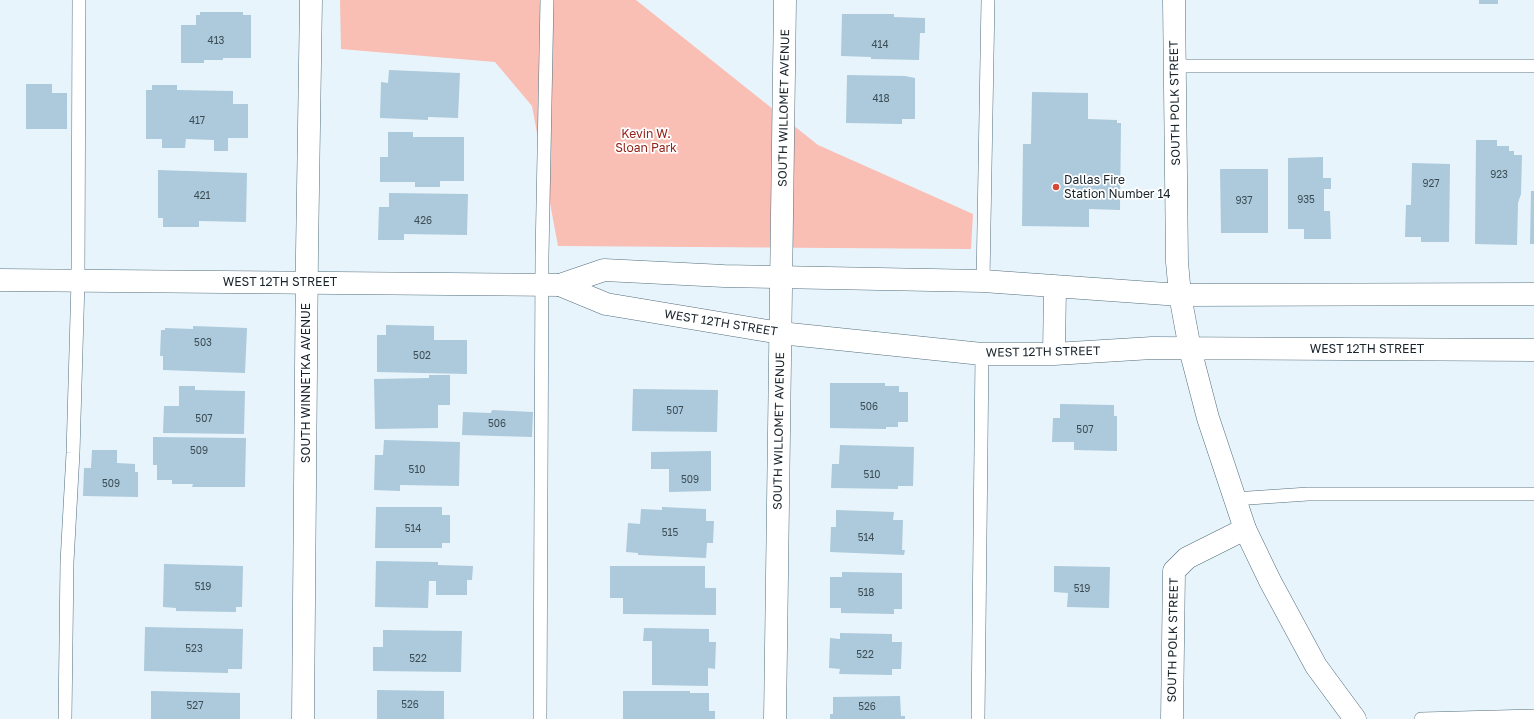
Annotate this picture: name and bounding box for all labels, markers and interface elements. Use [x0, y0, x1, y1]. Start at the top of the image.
street label: SOUTH WILLOMET AVENUE [775, 29, 793, 187]
house number: 413 [208, 35, 224, 47]
house number: 414 [871, 39, 889, 51]
street label: SOUTH POLK STREET [1167, 40, 1183, 166]
house number: 418 [872, 93, 890, 105]
house number: 417 [189, 115, 205, 127]
park label: Kevin W. Sloan Park [615, 127, 677, 155]
house number: 923 [1490, 169, 1508, 181]
place label: Dallas Fire Station Number 14 [1064, 173, 1171, 201]
house number: 927 [1422, 178, 1440, 190]
marker: Dallas Fire Station Number 14 [1051, 182, 1061, 192]
house number: 421 [194, 190, 210, 202]
house number: 935 [1297, 194, 1315, 206]
house number: 937 [1235, 195, 1253, 207]
house number: 426 [414, 215, 432, 227]
street label: WEST 12TH STREET [223, 275, 337, 289]
street label: SOUTH WINNETKA AVENUE [299, 303, 313, 463]
street label: WEST 12TH STREET [663, 307, 779, 339]
house number: 503 [194, 337, 212, 349]
street label: WEST 12TH STREET [1310, 342, 1424, 356]
street label: WEST 12TH STREET [986, 344, 1100, 360]
house number: 502 [413, 350, 431, 362]
street label: SOUTH WILLOMET AVENUE [770, 352, 788, 510]
house number: 506 [860, 401, 878, 413]
house number: 507 [666, 405, 684, 417]
house number: 507 [195, 413, 213, 425]
house number: 506 [488, 418, 506, 430]
house number: 507 [1076, 424, 1094, 436]
house number: 509 [190, 445, 208, 457]
house number: 510 [409, 464, 425, 476]
house number: 510 [864, 469, 880, 481]
house number: 509 [681, 474, 699, 486]
house number: 509 [102, 478, 120, 490]
house number: 514 [405, 523, 421, 535]
house number: 515 [662, 527, 678, 539]
house number: 514 [858, 532, 874, 544]
street label: SOUTH POLK STREET [1165, 577, 1181, 703]
house number: 519 [195, 581, 211, 593]
house number: 519 [1074, 583, 1090, 595]
house number: 518 [858, 587, 874, 599]
house number: 523 [185, 643, 203, 655]
house number: 522 [856, 649, 874, 661]
house number: 522 [409, 653, 427, 665]
house number: 526 [401, 699, 419, 711]
house number: 527 [187, 700, 203, 712]
house number: 526 [858, 701, 876, 713]

